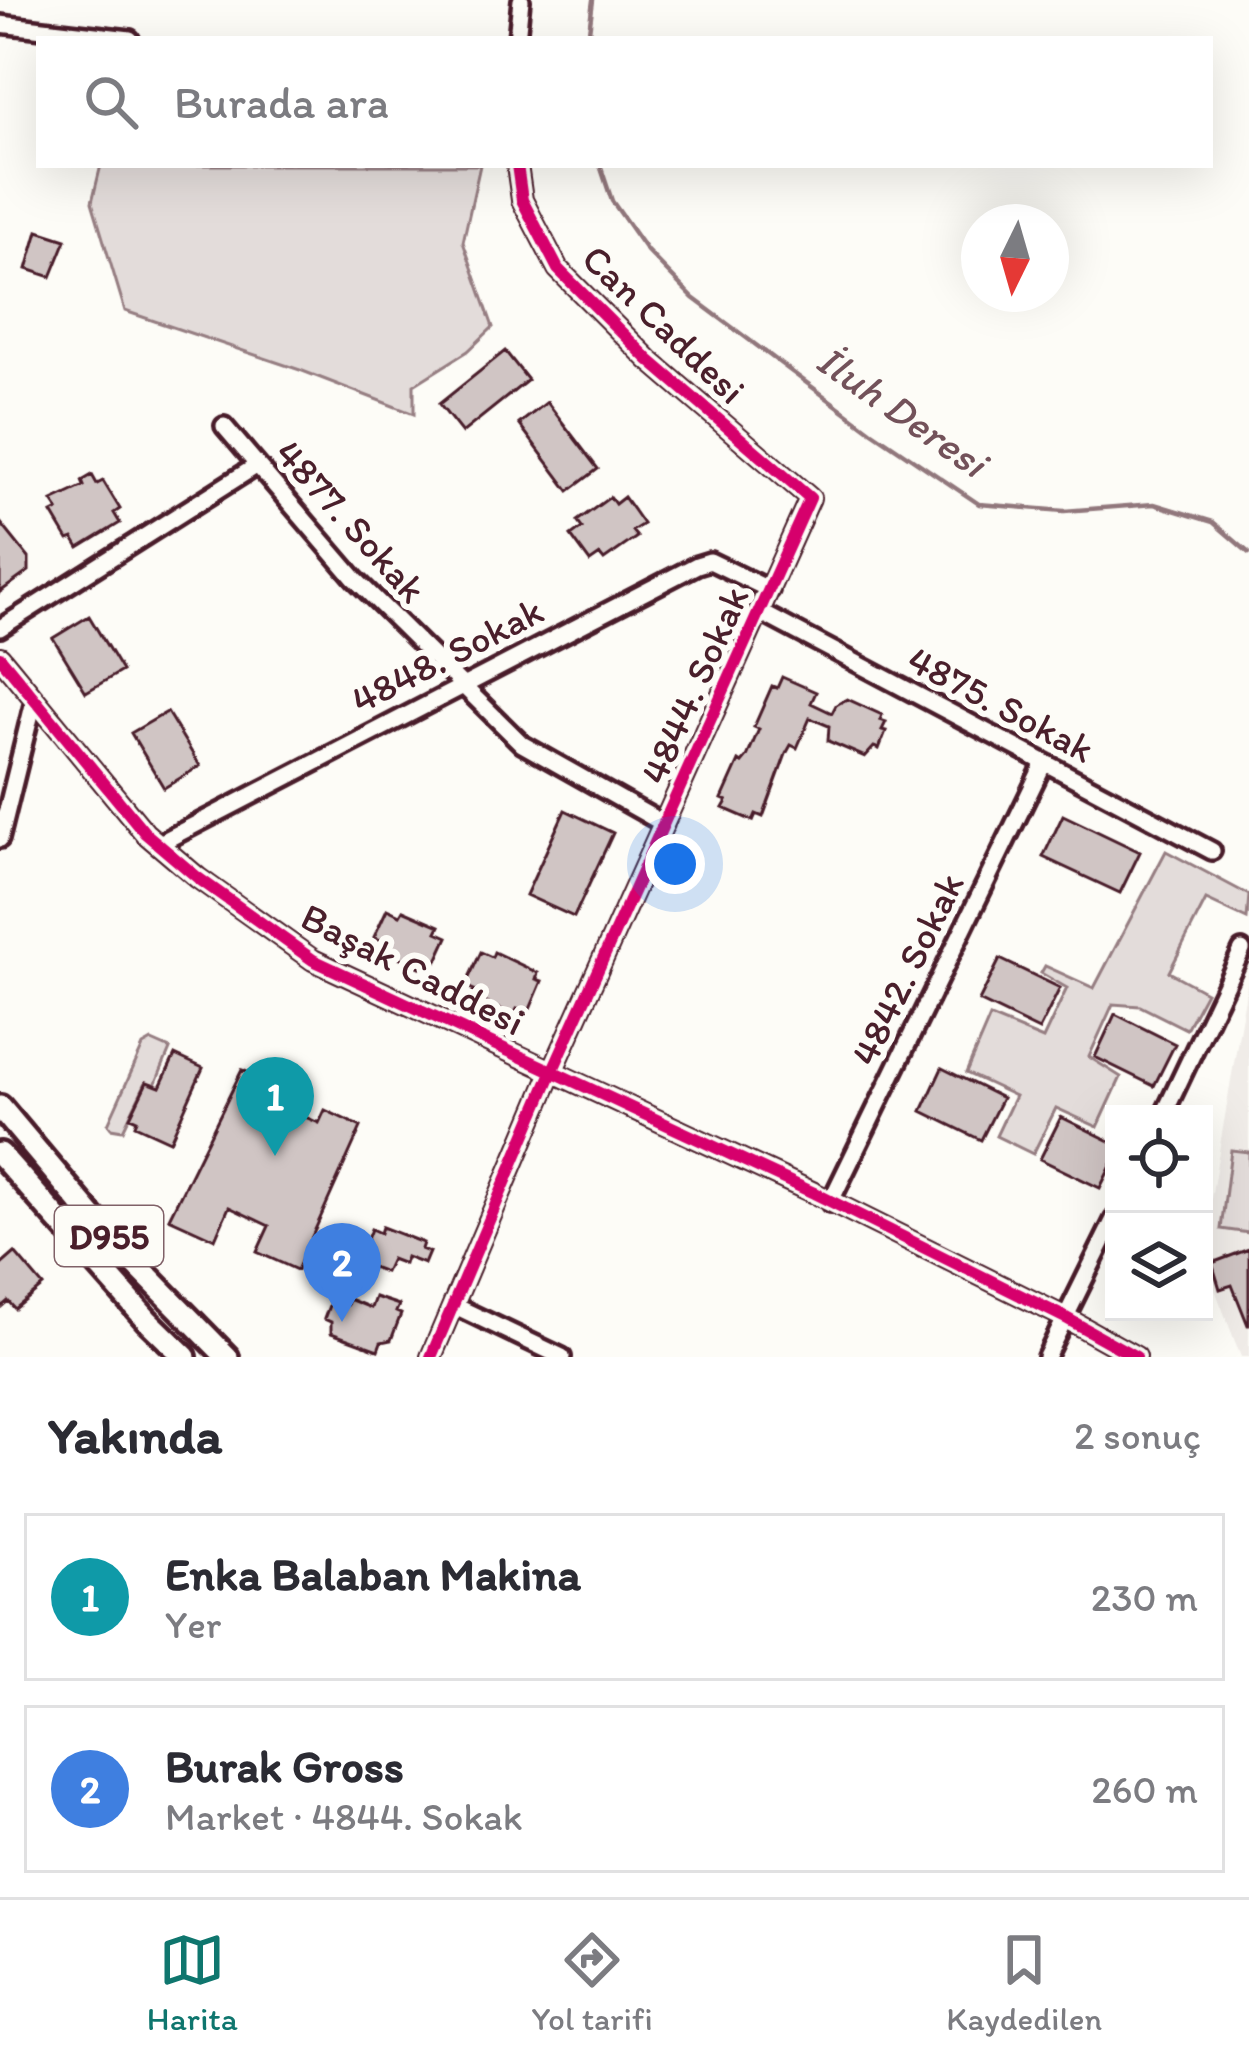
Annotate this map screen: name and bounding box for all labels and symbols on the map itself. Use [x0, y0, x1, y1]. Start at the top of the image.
north arrow [961, 204, 1069, 312]
street label: Can Caddesi [573, 235, 755, 413]
water label: İluh Deresi [807, 334, 1000, 490]
street label: 4877. Sokak [266, 430, 436, 612]
street label: 4844. Sokak [630, 579, 758, 791]
street label: 4848. Sokak [343, 587, 551, 723]
street label: 4875. Sokak [900, 635, 1102, 773]
your location [645, 834, 705, 894]
street label: 4842. Sokak [840, 865, 974, 1073]
street label: Başak Caddesi [293, 893, 533, 1045]
pin: 1 [236, 1057, 314, 1156]
road number: D955 [55, 1206, 163, 1266]
pin: 2 [303, 1223, 381, 1322]

